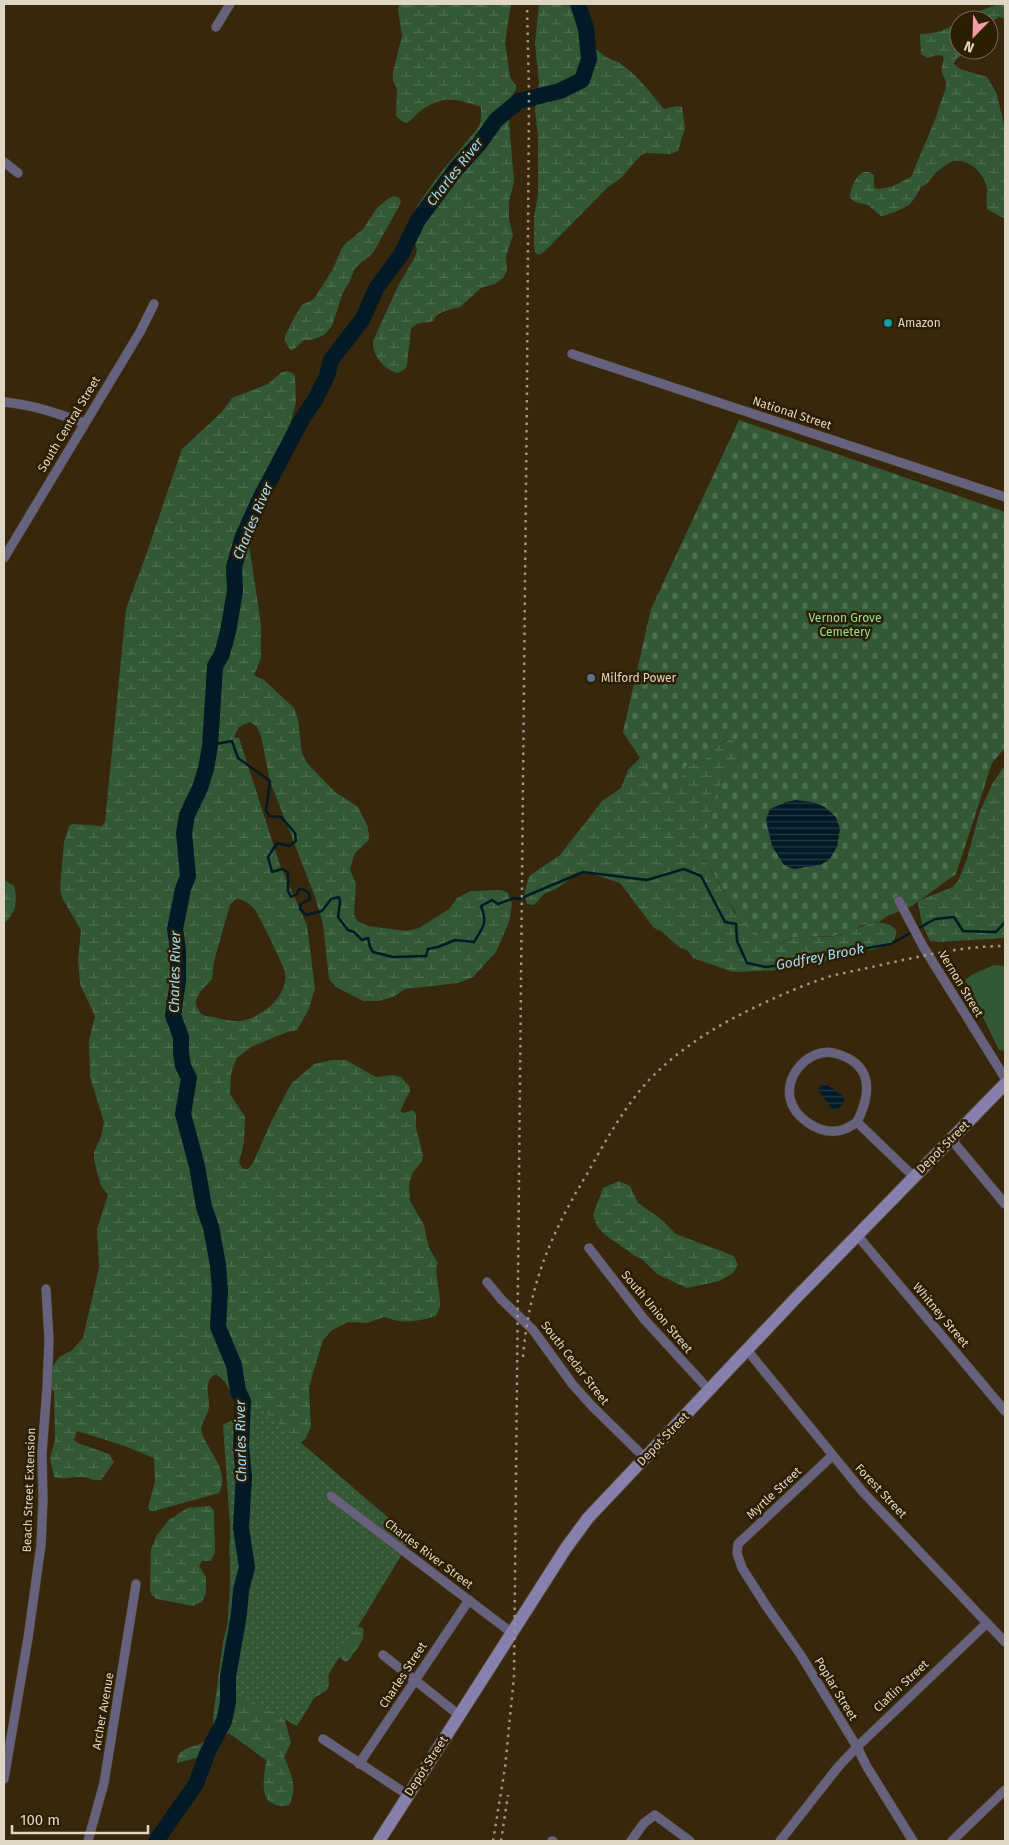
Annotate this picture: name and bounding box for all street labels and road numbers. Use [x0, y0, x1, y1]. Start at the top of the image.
street label: South Central Street [35, 373, 103, 474]
street label: National Street [751, 394, 834, 433]
street label: Vernon Street [936, 949, 986, 1020]
street label: Depot Street [914, 1117, 973, 1176]
street label: South Union Street [618, 1268, 696, 1357]
street label: Whitney Street [910, 1280, 972, 1351]
street label: South Cedar Street [538, 1318, 612, 1408]
street label: Depot Street [634, 1409, 692, 1468]
street label: Beach Street Extension [20, 1427, 38, 1553]
street label: Forest Street [852, 1461, 910, 1521]
street label: Myrtle Street [744, 1464, 805, 1522]
street label: Charles River Street [382, 1516, 476, 1592]
street label: Charles Street [376, 1639, 430, 1711]
street label: Poplar Street [812, 1655, 861, 1724]
street label: Claflin Street [871, 1657, 932, 1715]
street label: Archer Avenue [89, 1671, 117, 1751]
street label: Depot Street [401, 1733, 451, 1799]

